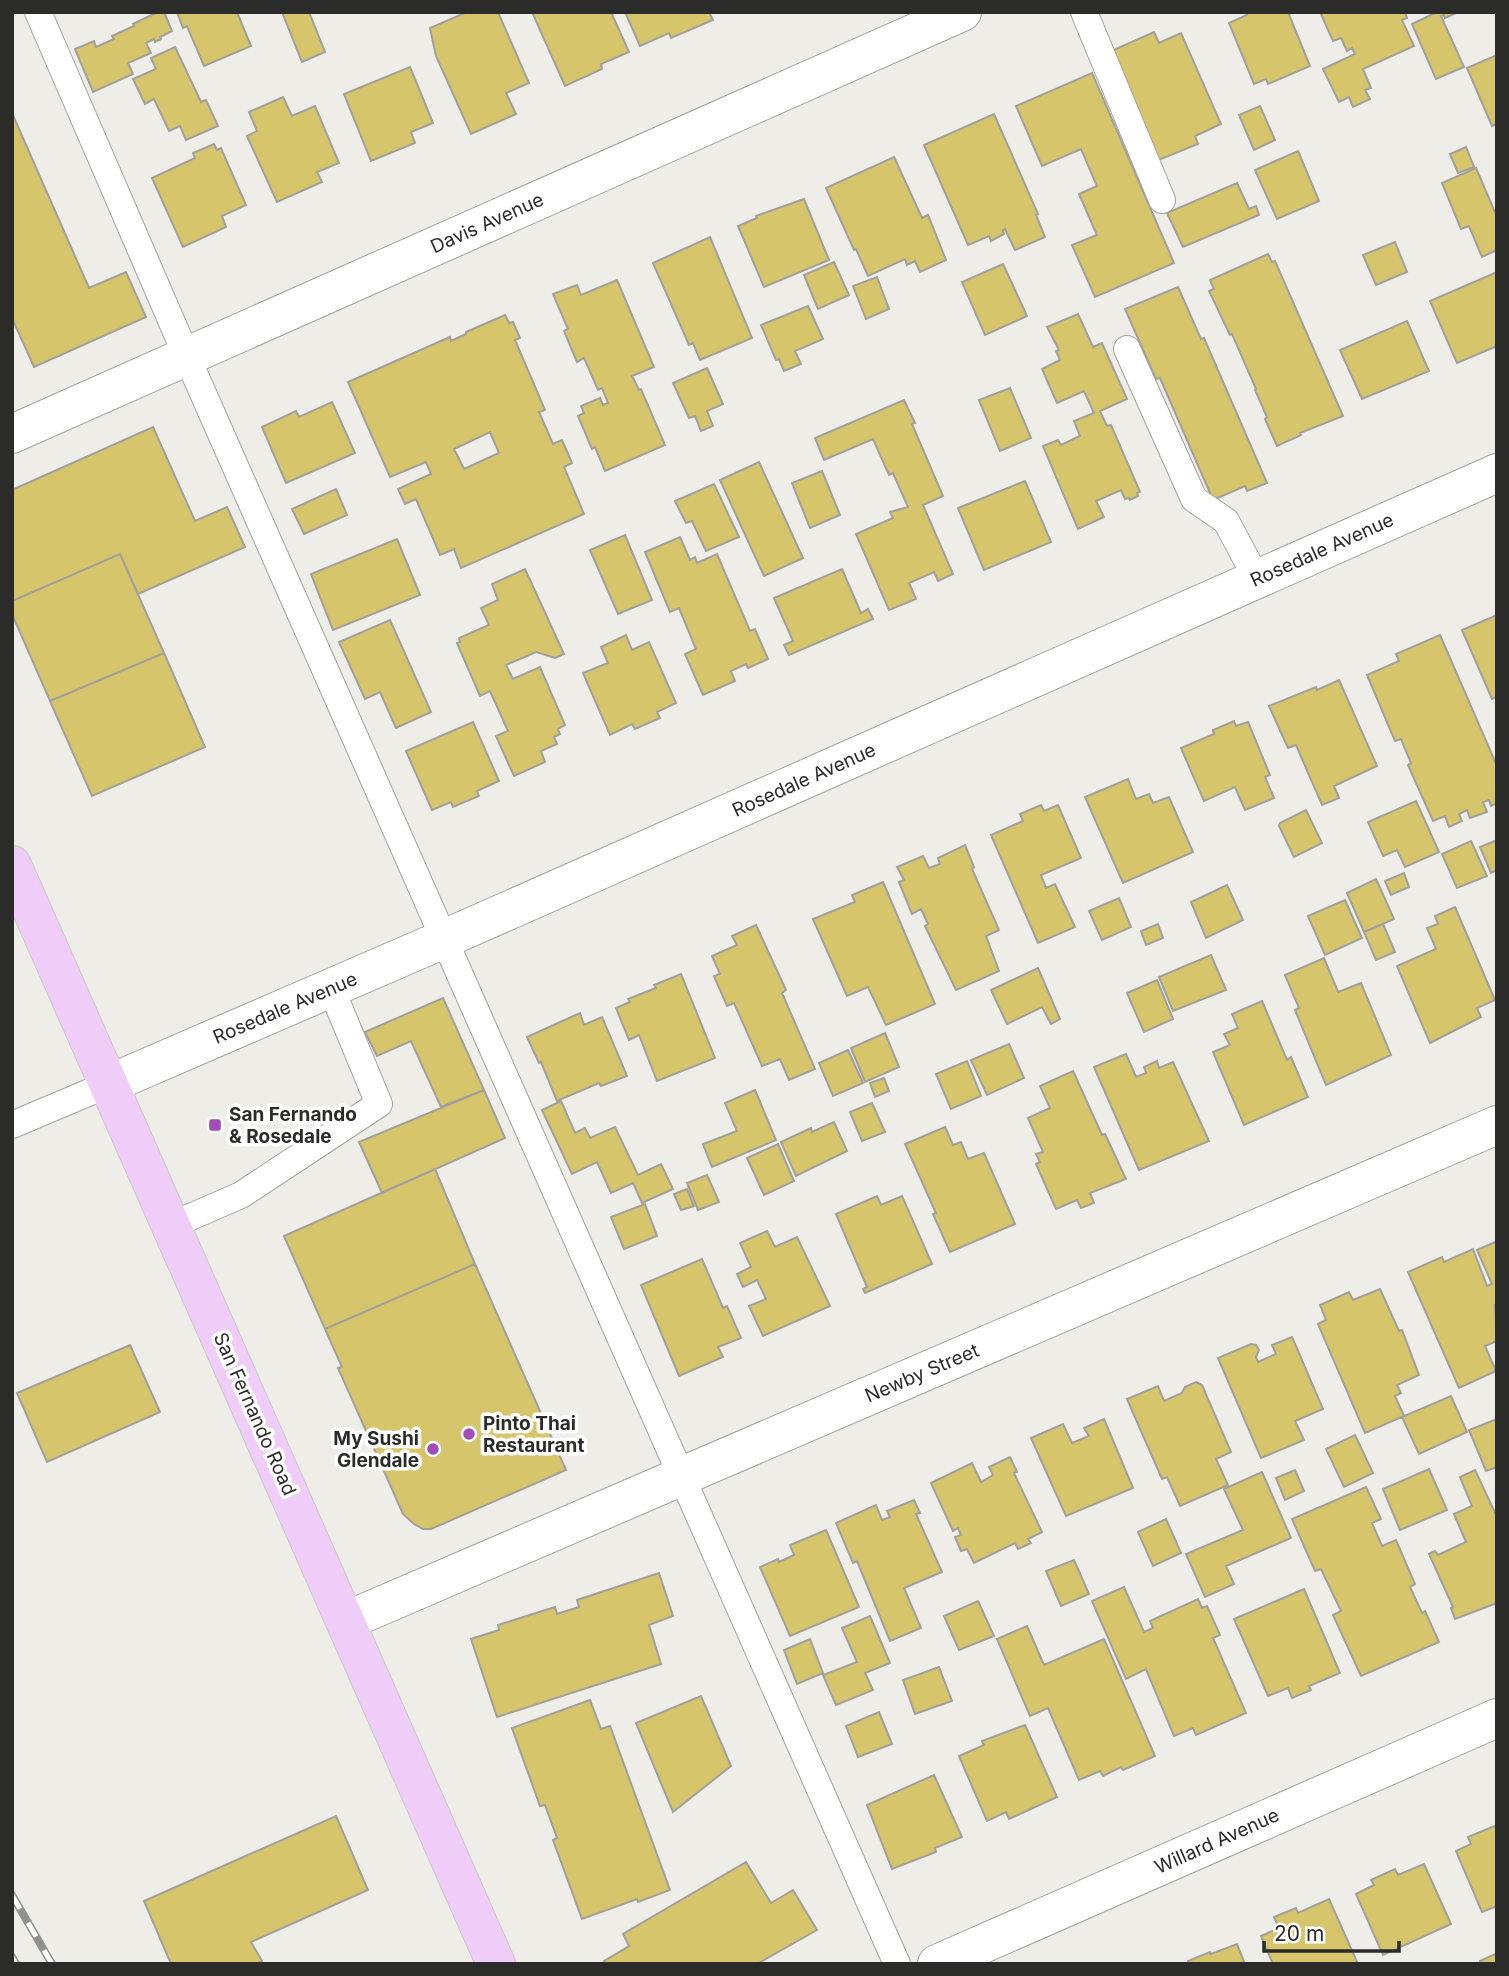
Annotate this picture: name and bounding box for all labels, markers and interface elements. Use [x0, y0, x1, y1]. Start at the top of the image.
street label: Davis Avenue [427, 188, 547, 258]
street label: Rosedale Avenue [1247, 508, 1397, 592]
street label: Rosedale Avenue [729, 738, 879, 822]
street label: Rosedale Avenue [209, 967, 361, 1049]
place label: San Fernando & Rosedale [229, 1103, 357, 1148]
marker: San Fernando & Rosedale [207, 1117, 223, 1133]
street label: San Fernando Road [209, 1329, 301, 1499]
street label: Newby Street [862, 1339, 982, 1407]
place label: Pinto Thai Restaurant [483, 1412, 584, 1457]
marker: Pinto Thai Restaurant [461, 1426, 477, 1442]
place label: My Sushi Glendale [333, 1427, 419, 1472]
marker: My Sushi Glendale [425, 1441, 441, 1457]
street label: Willard Avenue [1151, 1803, 1283, 1879]
scale bar [1264, 1910, 1399, 1954]
text: 20 m [1274, 1921, 1324, 1946]

